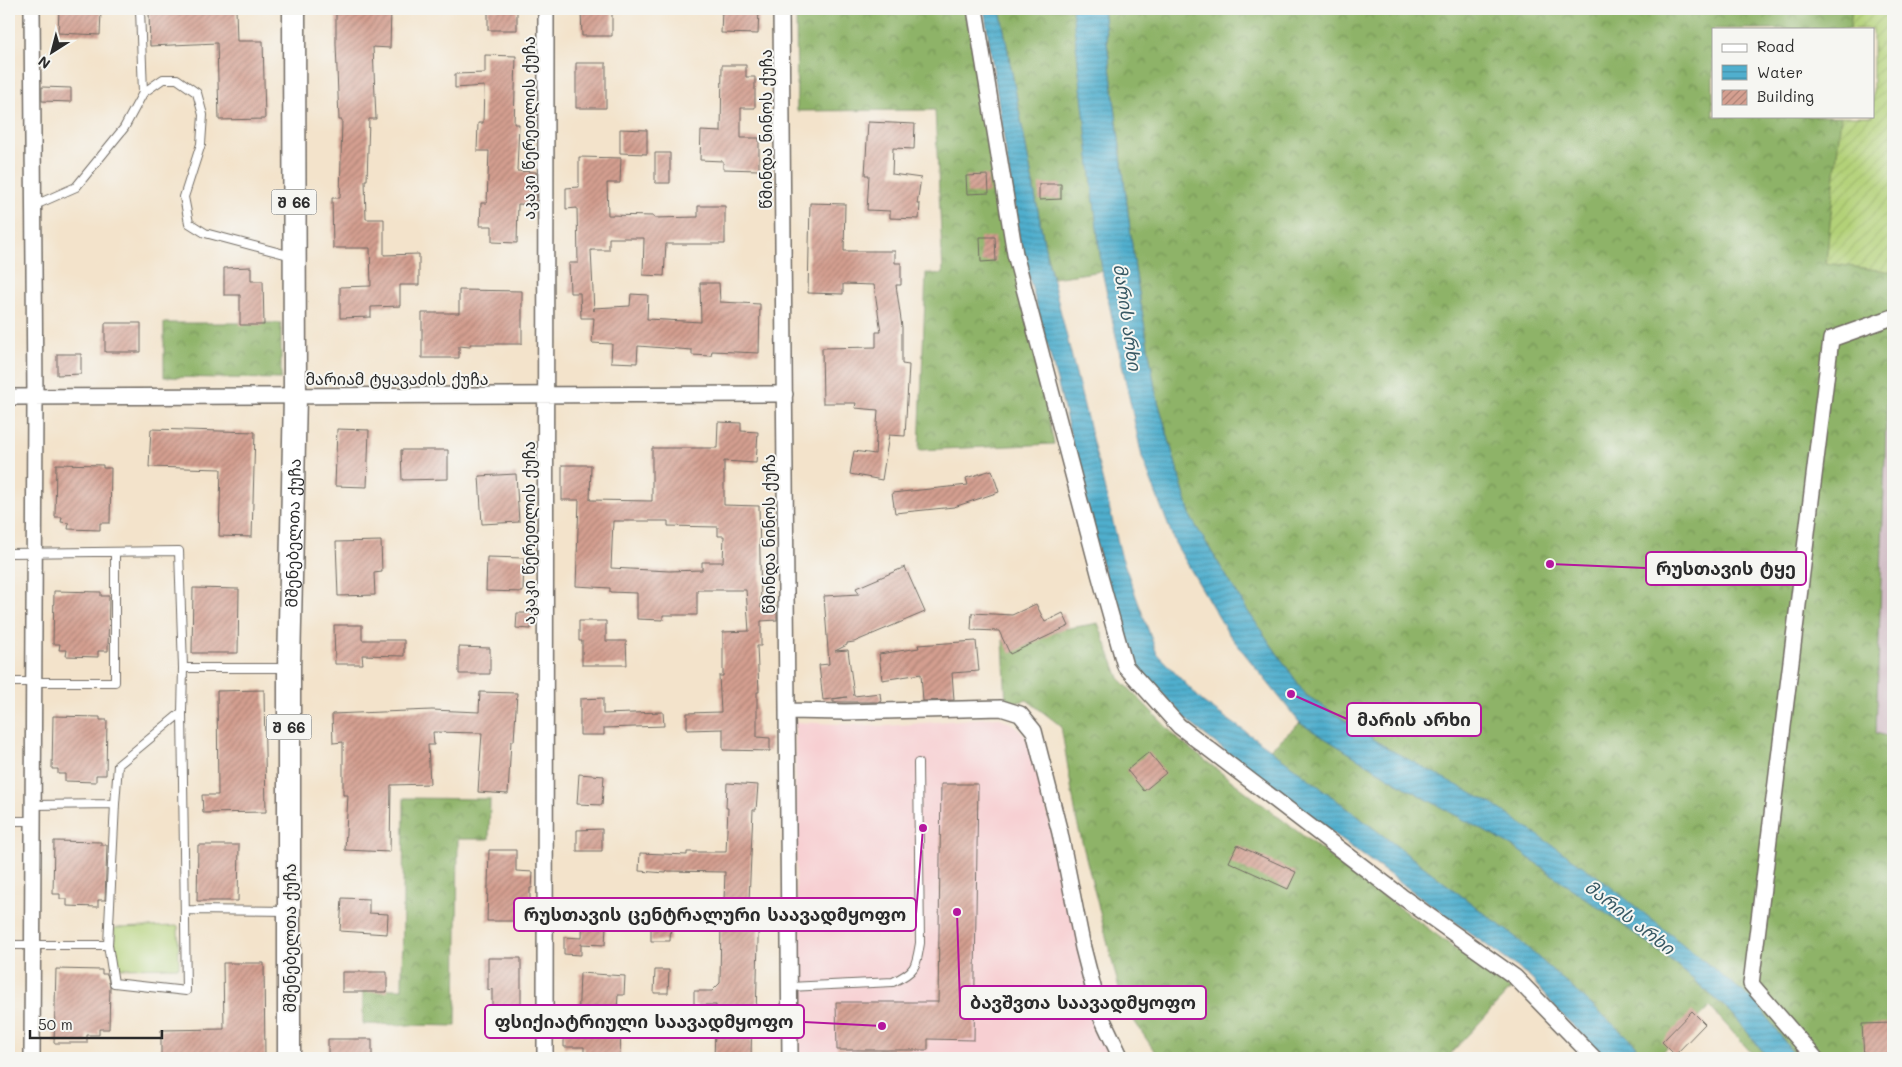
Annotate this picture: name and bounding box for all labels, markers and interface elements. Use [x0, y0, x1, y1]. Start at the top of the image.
north arrow [28, 28, 78, 78]
legend [1712, 28, 1874, 118]
street label: აკაკი წერეთლის ქუჩა [518, 36, 540, 220]
text: Road [1757, 36, 1794, 56]
street label: წმინდა ნინოს ქუჩა [755, 49, 777, 209]
text: N [34, 52, 54, 74]
text: Water [1757, 62, 1803, 82]
text: Building [1757, 86, 1814, 106]
road number: შ 66 [272, 190, 316, 214]
water label: მარის არხი [1109, 262, 1147, 373]
street label: მარიამ ტყავაძის ქუჩა [305, 368, 489, 389]
street label: აკაკი წერეთლის ქუჩა [518, 441, 540, 625]
street label: წმინდა ნინოს ქუჩა [758, 454, 780, 614]
street label: მშენებელთა ქუჩა [280, 458, 304, 608]
callout: რუსთავის ტყე [1646, 552, 1806, 585]
text: რუსთავის ტყე [1656, 556, 1796, 580]
callout: მარის არხი [1347, 703, 1481, 736]
text: მარის არხი [1357, 707, 1471, 731]
road number: შ 66 [266, 714, 312, 740]
street label: მშენებელთა ქუჩა [279, 864, 301, 1012]
water label: მარის არხი [1580, 874, 1680, 960]
callout: რუსთავის ცენტრალური საავადმყოფო [514, 898, 916, 931]
text: რუსთავის ცენტრალური საავადმყოფო [524, 902, 906, 926]
callout: ბავშვთა საავადმყოფო [960, 986, 1206, 1019]
text: ბავშვთა საავადმყოფო [970, 990, 1196, 1014]
callout: ფსიქიატრიული საავადმყოფო [485, 1005, 804, 1038]
scale bar [30, 1007, 162, 1039]
text: ფსიქიატრიული საავადმყოფო [494, 1009, 794, 1033]
text: 50 m [38, 1014, 73, 1034]

